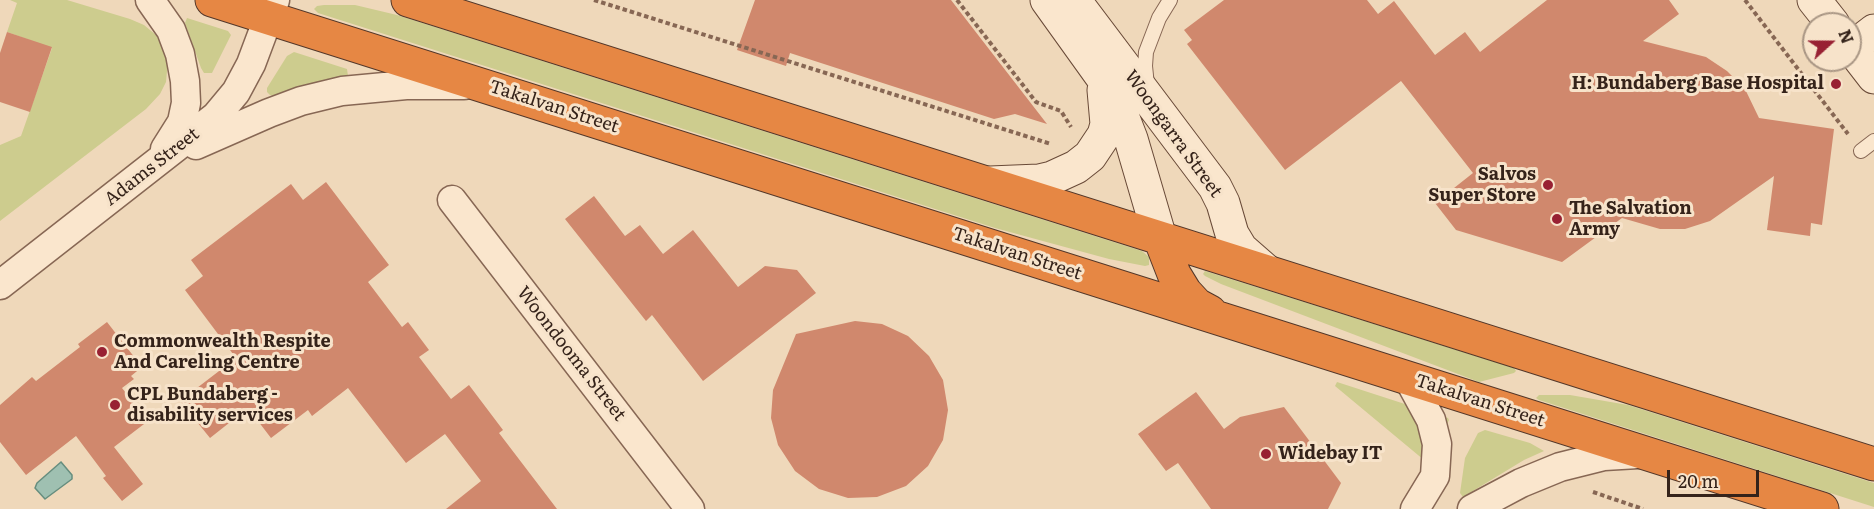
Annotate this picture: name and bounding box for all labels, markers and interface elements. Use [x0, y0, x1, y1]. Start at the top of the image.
north arrow [1802, 12, 1862, 72]
text: N [1833, 26, 1861, 47]
street label: Woongarra Street [1120, 66, 1226, 202]
place label: H: Bundaberg Base Hospital [1571, 73, 1824, 95]
street label: Takalvan Street [487, 76, 621, 138]
marker: H: Bundaberg Base Hospital [1829, 77, 1843, 91]
street label: Adams Street [100, 123, 204, 211]
place label: Salvos Super Store [1428, 164, 1536, 207]
marker: Salvos Super Store [1541, 178, 1555, 192]
place label: The Salvation Army [1569, 198, 1692, 240]
marker: The Salvation Army [1550, 212, 1564, 226]
street label: Takalvan Street [950, 223, 1084, 285]
street label: Woondooma Street [512, 282, 630, 426]
place label: Commonwealth Respite And Careling Centre [114, 331, 331, 374]
marker: Commonwealth Respite And Careling Centre [95, 345, 109, 359]
street label: Takalvan Street [1413, 370, 1547, 432]
place label: CPL Bundaberg - disability services [127, 384, 293, 426]
marker: CPL Bundaberg - disability services [108, 398, 122, 412]
place label: Widebay IT [1278, 443, 1383, 465]
marker: Widebay IT [1259, 447, 1273, 461]
scale bar [1670, 458, 1762, 496]
text: 20 m [1678, 467, 1719, 494]

